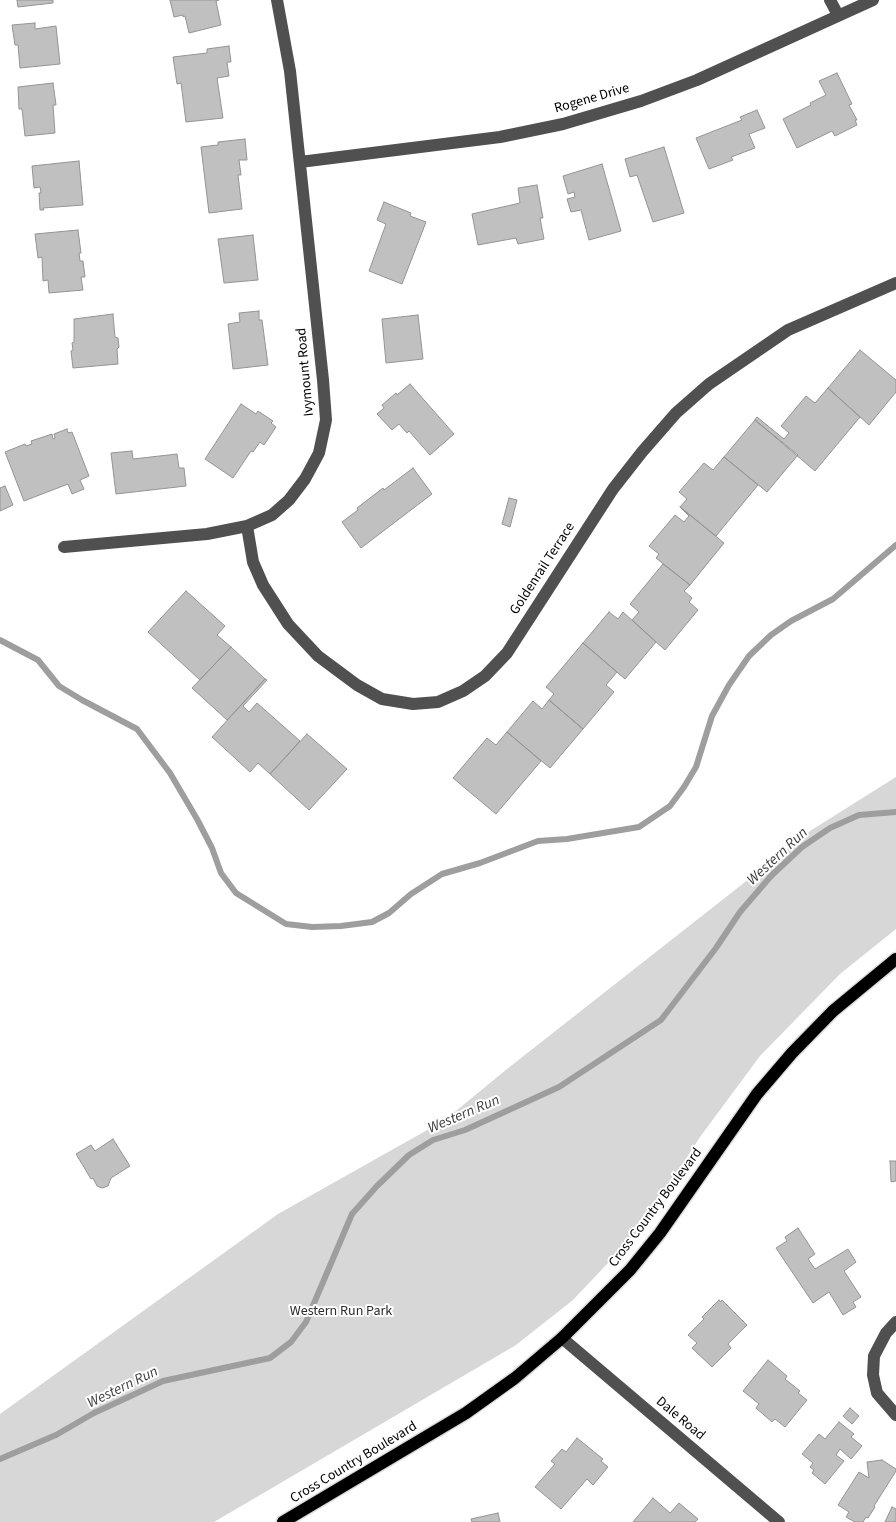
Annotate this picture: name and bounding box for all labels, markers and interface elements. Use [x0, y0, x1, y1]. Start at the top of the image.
street label: Rogene Drive [553, 80, 631, 118]
street label: Ivymount Road [294, 327, 318, 417]
street label: Goldenrail Terrace [507, 520, 579, 618]
water label: Western Run [744, 824, 812, 890]
water label: Western Run [425, 1092, 503, 1138]
street label: Cross Country Boulevard [606, 1145, 706, 1271]
park label: Western Run Park [290, 1304, 392, 1320]
water label: Western Run [85, 1363, 161, 1413]
street label: Dale Road [652, 1394, 708, 1444]
street label: Cross Country Boulevard [288, 1419, 420, 1507]

